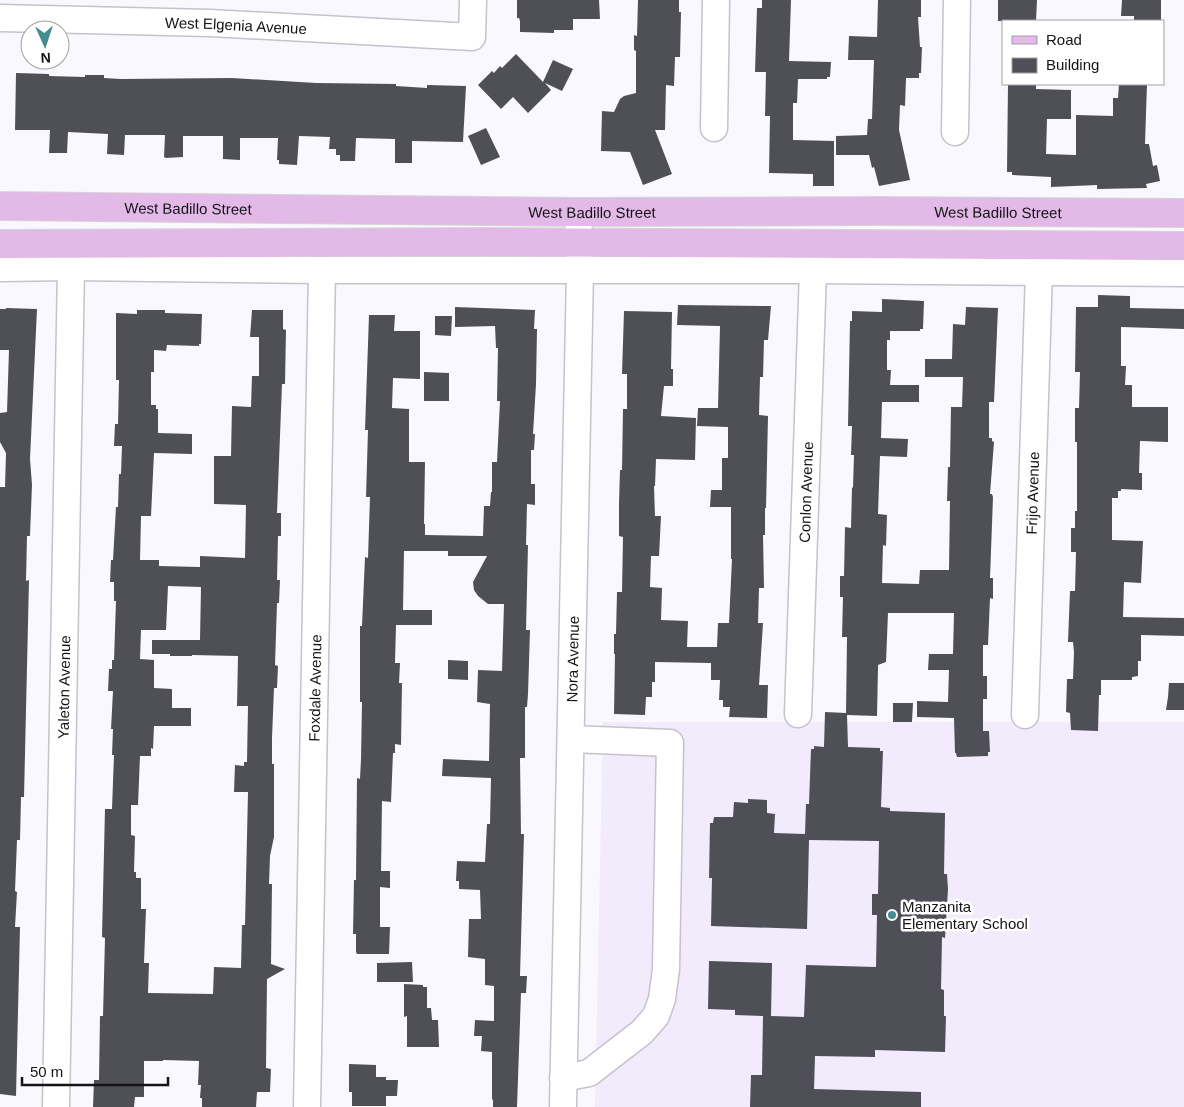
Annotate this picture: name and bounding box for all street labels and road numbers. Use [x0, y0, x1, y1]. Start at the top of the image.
street label: West Elgenia Avenue [165, 13, 307, 37]
street label: West Badillo Street [124, 199, 253, 217]
street label: West Badillo Street [528, 203, 657, 221]
street label: West Badillo Street [934, 203, 1063, 221]
street label: Conlon Avenue [795, 441, 816, 543]
street label: Frijo Avenue [1022, 451, 1042, 535]
street label: Nora Avenue [563, 616, 581, 702]
street label: Foxdale Avenue [305, 634, 324, 742]
street label: Yaleton Avenue [54, 635, 73, 739]

